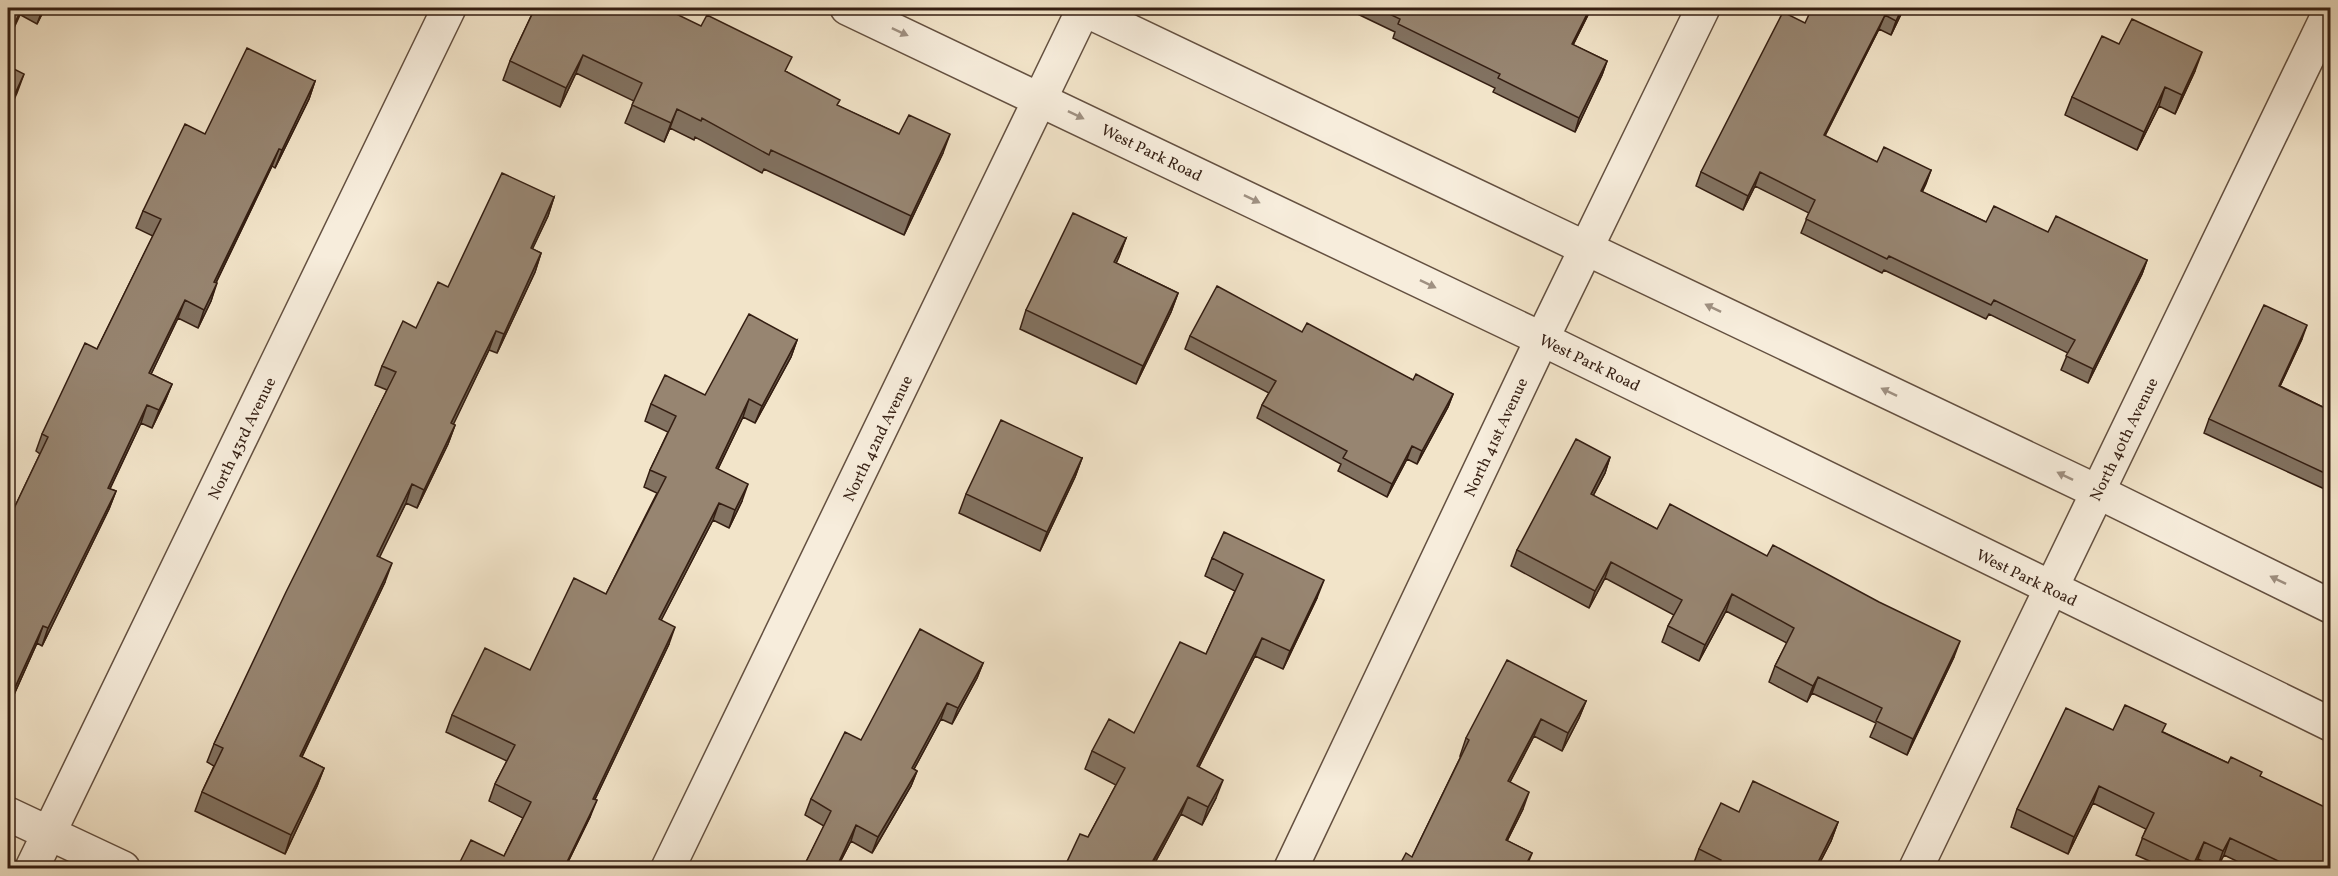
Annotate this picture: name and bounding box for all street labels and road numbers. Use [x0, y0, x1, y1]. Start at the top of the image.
street label: West Park Road [1097, 120, 1205, 188]
street label: West Park Road [1535, 330, 1643, 398]
street label: North 42nd Avenue [839, 372, 919, 506]
street label: North 43rd Avenue [204, 374, 282, 504]
street label: North 40th Avenue [2085, 374, 2164, 505]
street label: North 41st Avenue [1460, 375, 1534, 501]
street label: West Park Road [1972, 545, 2080, 613]

